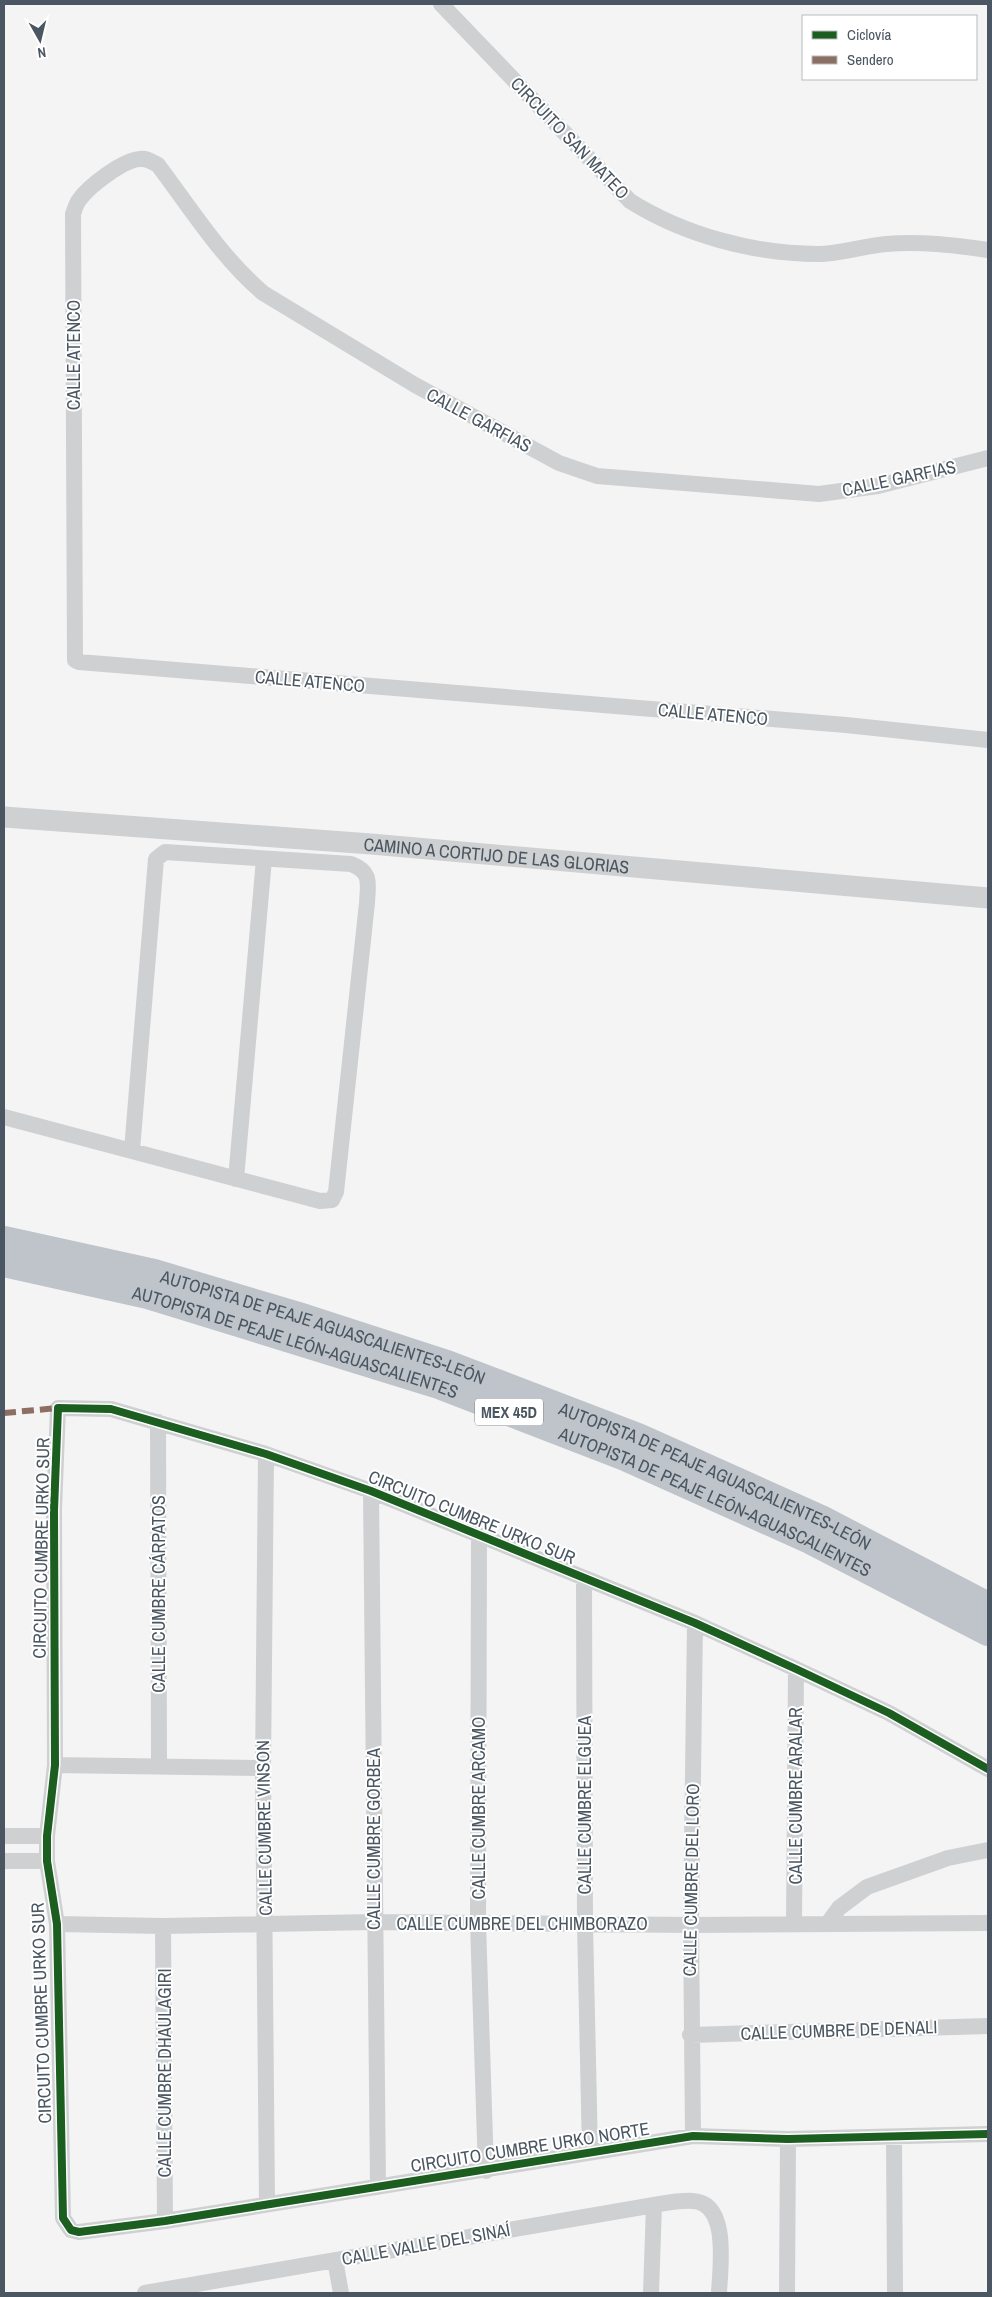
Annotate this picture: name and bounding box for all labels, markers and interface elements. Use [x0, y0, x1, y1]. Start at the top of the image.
north arrow [15, 15, 65, 65]
legend [802, 15, 977, 80]
text: Ciclovía [847, 24, 892, 45]
text: N [36, 43, 47, 62]
text: Sendero [847, 49, 894, 70]
street label: CIRCUITO SAN MATEO [505, 71, 635, 205]
street label: CALLE ATENCO [61, 300, 86, 410]
street label: CALLE GARFIAS [422, 382, 536, 458]
street label: CALLE GARFIAS [840, 454, 958, 502]
street label: CALLE ATENCO [254, 664, 366, 698]
street label: CALLE ATENCO [657, 697, 769, 731]
street label: CAMINO A CORTIJO DE LAS GLORIAS [363, 831, 631, 879]
street label: AUTOPISTA DE PEAJE AGUASCALIENTES-LEÓN [157, 1263, 489, 1390]
street label: AUTOPISTA DE PEAJE LEÓN-AGUASCALIENTES [129, 1279, 462, 1404]
street label: AUTOPISTA DE PEAJE AGUASCALIENTES-LEÓN [555, 1395, 876, 1556]
road number: MEX 45D [475, 1398, 543, 1425]
street label: AUTOPISTA DE PEAJE LEÓN-AGUASCALIENTES [555, 1420, 876, 1582]
street label: CIRCUITO CUMBRE URKO SUR [27, 1437, 55, 1659]
street label: CIRCUITO CUMBRE URKO SUR [365, 1464, 580, 1570]
street label: CALLE CUMBRE CÁRPATOS [146, 1495, 171, 1693]
street label: CALLE CUMBRE ARALAR [783, 1707, 808, 1885]
street label: CALLE CUMBRE ELGUEA [572, 1715, 597, 1894]
street label: CALLE CUMBRE ARCAMO [466, 1717, 491, 1899]
street label: CALLE CUMBRE VINSON [250, 1740, 278, 1916]
street label: CALLE CUMBRE GORBEA [361, 1748, 386, 1930]
street label: CALLE CUMBRE DEL LORO [677, 1783, 705, 1977]
street label: CIRCUITO CUMBRE URKO SUR [25, 1902, 57, 2124]
street label: CALLE CUMBRE DEL CHIMBORAZO [396, 1911, 648, 1936]
street label: CALLE CUMBRE DHAULAGIRI [152, 1968, 177, 2178]
street label: CALLE CUMBRE DE DENALI [740, 2014, 938, 2046]
street label: CIRCUITO CUMBRE URKO NORTE [409, 2116, 651, 2178]
street label: CALLE VALLE DEL SINAÍ [340, 2217, 513, 2271]

